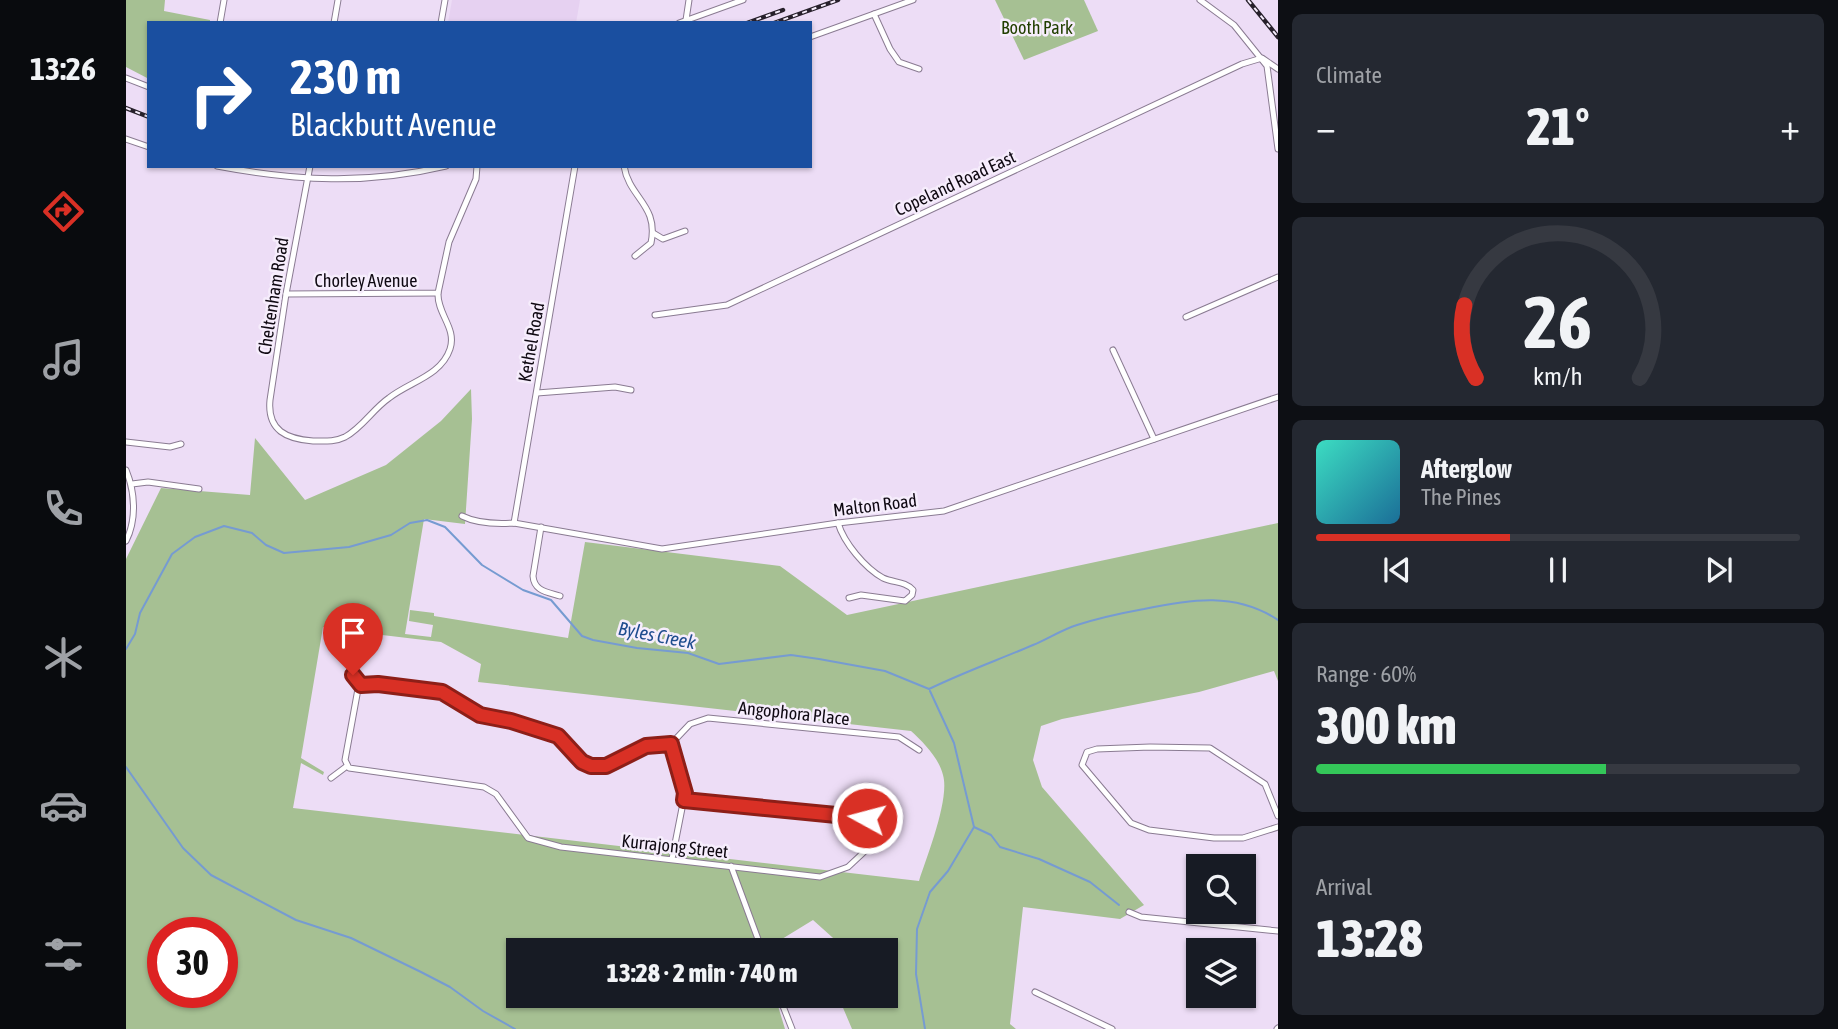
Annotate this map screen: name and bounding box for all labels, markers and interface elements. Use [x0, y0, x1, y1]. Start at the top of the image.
park label: Booth Park [1001, 17, 1073, 38]
text: 230 m [290, 48, 401, 104]
icon: right [175, 49, 266, 140]
text: 13:26 [30, 50, 96, 87]
text: Climate [1316, 62, 1382, 88]
text: 21° [1526, 96, 1590, 156]
text: − [1316, 105, 1336, 148]
text: + [1780, 105, 1800, 148]
text: Blackbutt Avenue [290, 106, 496, 143]
street label: Copeland Road East [891, 146, 1019, 220]
icon: directions [39, 187, 88, 236]
street label: Cheltenham Road [253, 236, 293, 356]
street label: Chorley Avenue [315, 270, 417, 291]
text: 26 [1524, 280, 1592, 363]
street label: Kethel Road [514, 301, 548, 383]
icon: music [39, 335, 88, 384]
text: km/h [1533, 361, 1583, 389]
text: Afterglow [1421, 454, 1512, 484]
icon: phone [39, 484, 88, 533]
text: The Pines [1421, 484, 1501, 510]
street label: Malton Road [832, 489, 918, 521]
icon: previous [1378, 551, 1416, 589]
icon: pause [1539, 551, 1577, 589]
icon: next [1700, 551, 1738, 589]
pin [323, 603, 383, 675]
icon: arrive [334, 614, 372, 652]
water label: Byles Creek [616, 617, 698, 653]
icon: climate [39, 633, 88, 682]
text: Range · 60% [1316, 661, 1416, 687]
text: 300 km [1316, 695, 1457, 755]
street label: Angophora Place [737, 697, 851, 729]
icon: car [39, 781, 88, 830]
position arrow [830, 781, 904, 855]
street label: Kurrajong Street [621, 830, 729, 862]
map controls [1186, 854, 1256, 1008]
button: search [1186, 854, 1256, 924]
text: Arrival [1316, 874, 1372, 900]
text: 13:28 [1316, 908, 1423, 968]
speed limit sign: 30 [147, 917, 238, 1008]
icon: filters [39, 930, 88, 979]
button: layers [1186, 938, 1256, 1008]
text: 13:28 · 2 min · 740 m [607, 958, 797, 988]

